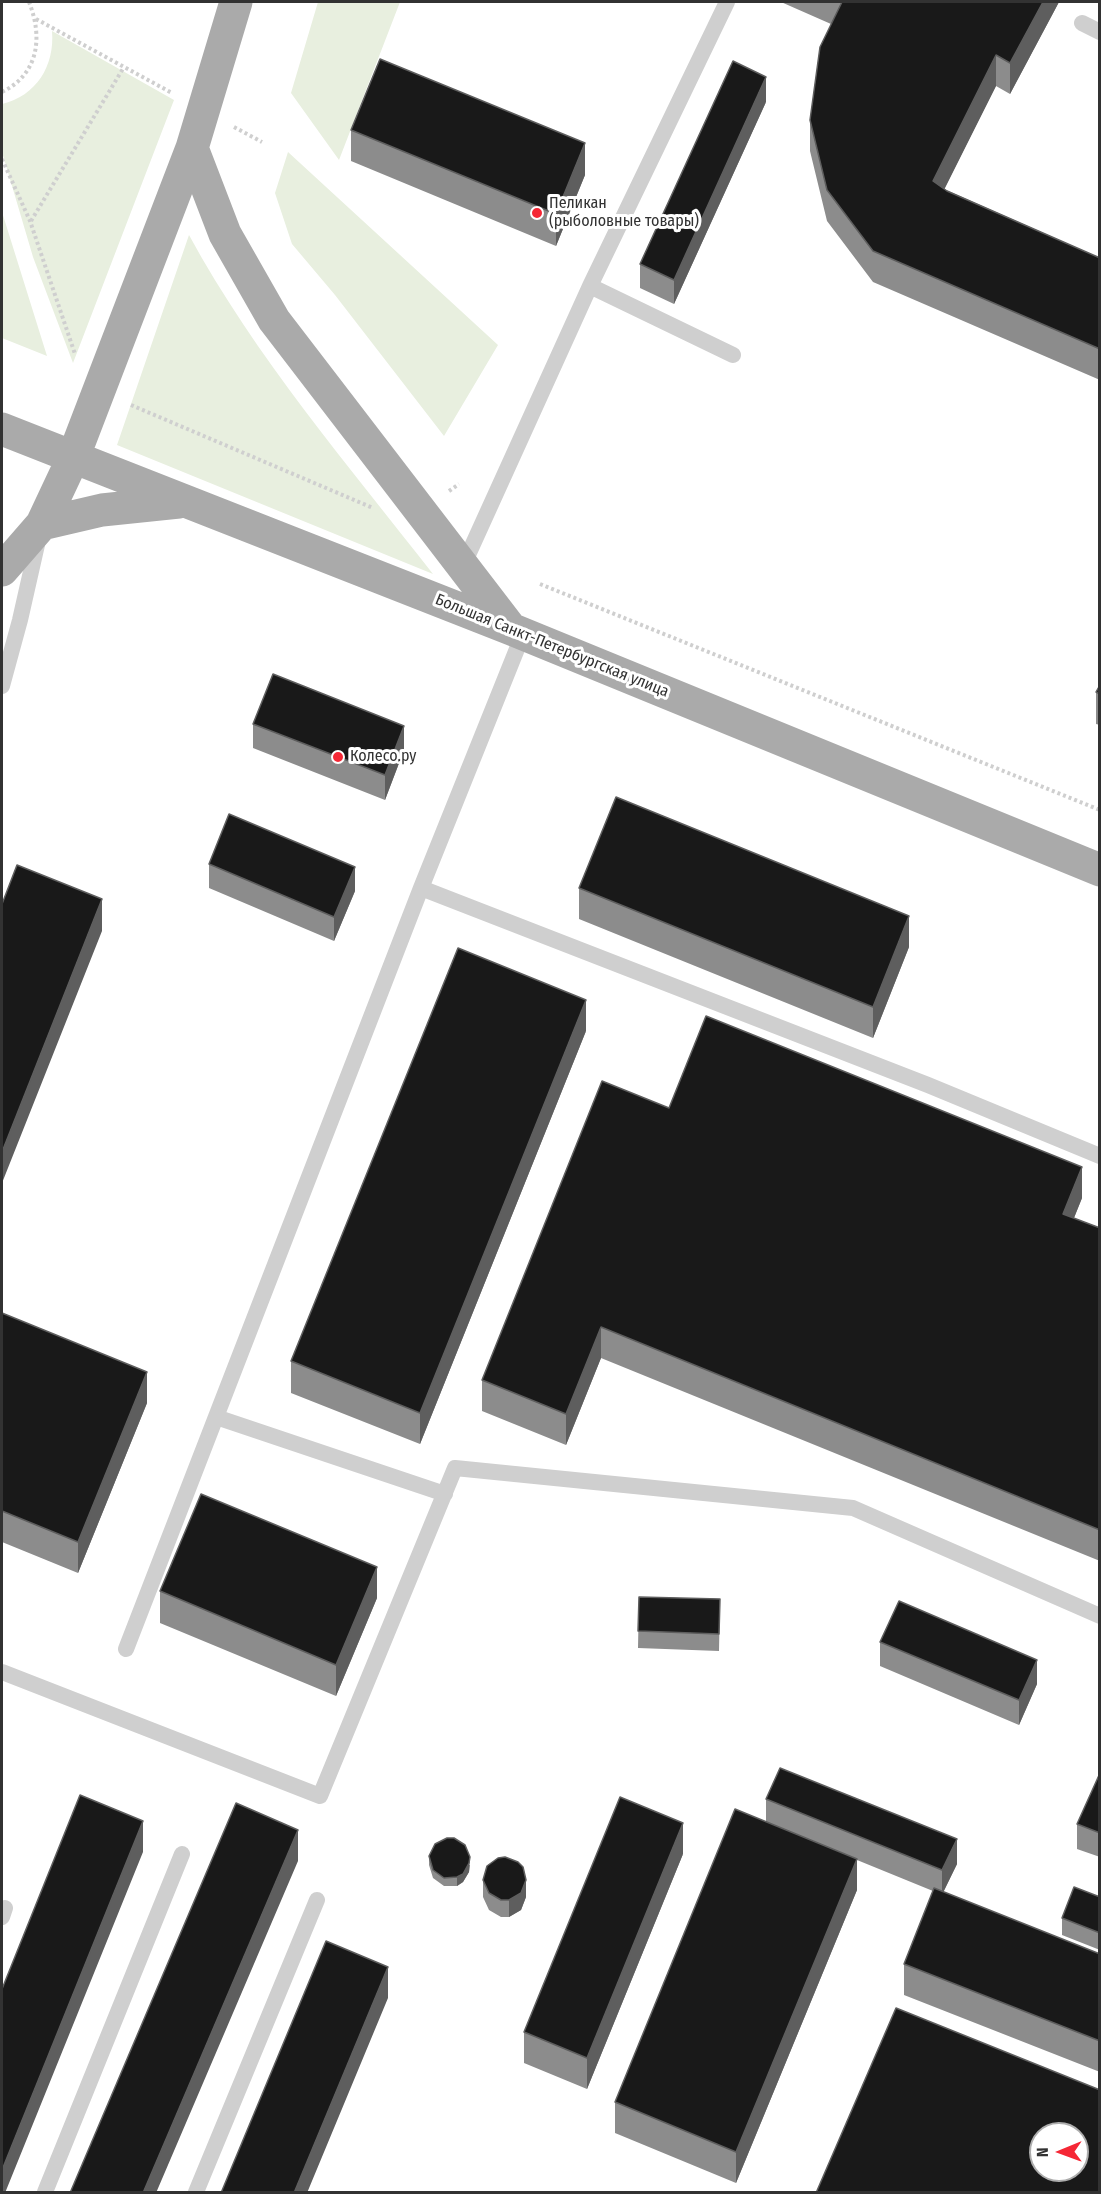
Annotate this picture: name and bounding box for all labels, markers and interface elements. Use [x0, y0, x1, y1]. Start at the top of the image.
place label: Пеликан (рыболовные товары) [549, 194, 699, 232]
marker: Пеликан (рыболовные товары) [530, 206, 544, 220]
street label: Большая Санкт-Петербургская улица [432, 590, 672, 702]
place label: Колесо.ру [350, 747, 416, 767]
marker: Колесо.ру [331, 750, 345, 764]
north arrow [1029, 2122, 1089, 2182]
text: N [1033, 2147, 1052, 2157]

